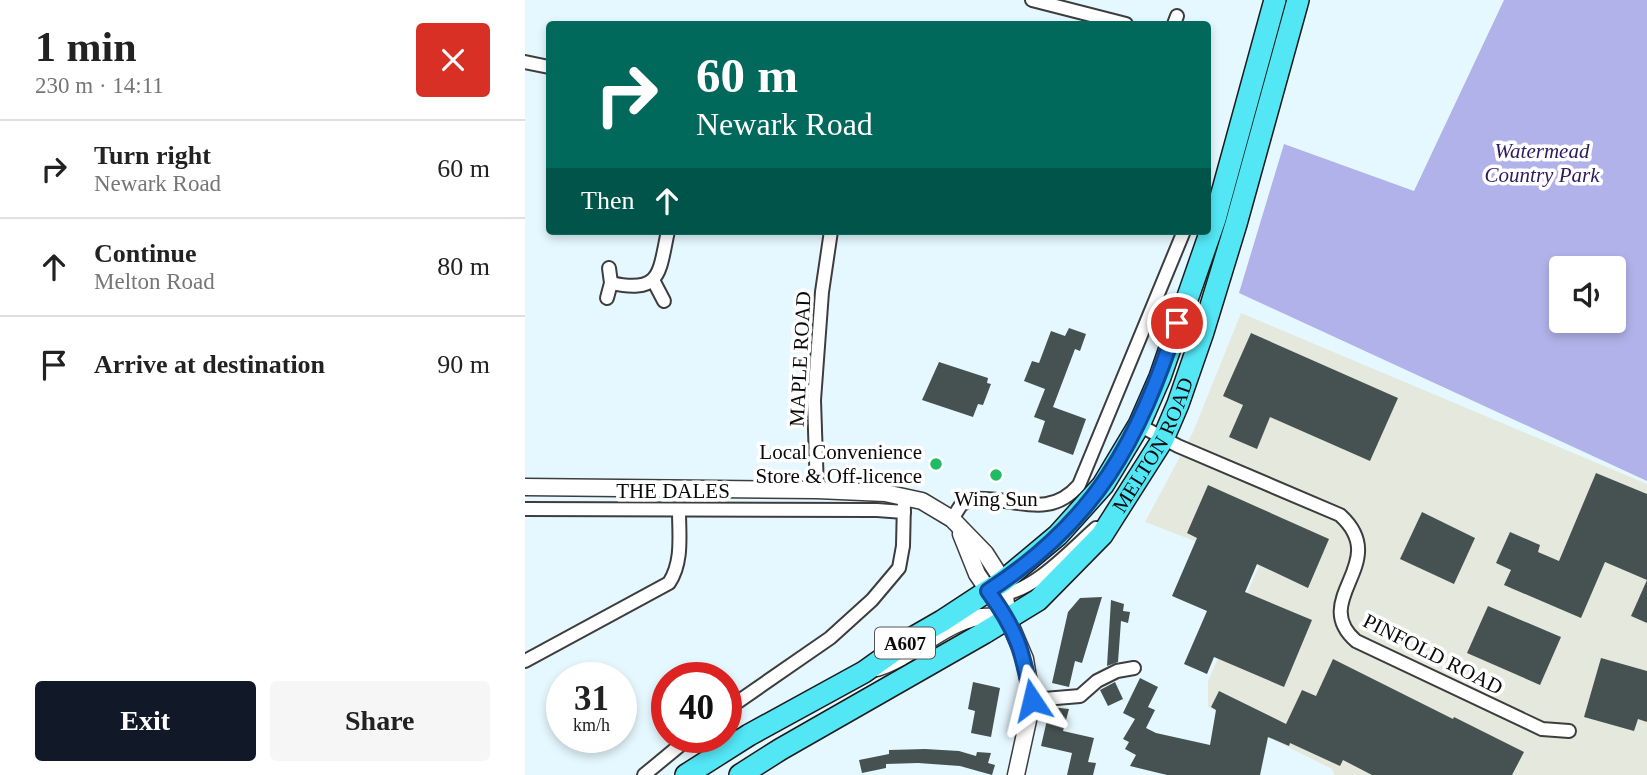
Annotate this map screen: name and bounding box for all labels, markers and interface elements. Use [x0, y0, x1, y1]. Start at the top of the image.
button: close [416, 23, 490, 97]
text: 1 min [35, 24, 137, 70]
text: 60 m [696, 48, 798, 103]
icon: right [581, 49, 672, 140]
text: 230 m · 14:11 [35, 73, 164, 98]
text: Newark Road [696, 106, 873, 142]
park label: Watermead Country Park [1485, 139, 1600, 187]
text: Turn right [94, 141, 211, 170]
icon: right [35, 150, 73, 188]
text: 60 m [437, 154, 490, 183]
text: Newark Road [94, 171, 221, 196]
icon: ahead [648, 182, 686, 220]
text: Then [581, 186, 634, 215]
text: Continue [94, 239, 197, 268]
icon: ahead [35, 248, 73, 286]
text: 80 m [437, 252, 490, 281]
map controls [1549, 256, 1626, 333]
button: sound [1549, 256, 1626, 333]
text: Melton Road [94, 269, 215, 294]
street label: MAPLE ROAD [784, 290, 816, 428]
pin [1147, 293, 1207, 353]
icon: arrive [1158, 304, 1196, 342]
icon: arrive [35, 346, 73, 384]
text: Arrive at destination [94, 350, 325, 379]
text: 90 m [437, 350, 490, 379]
street label: MELTON ROAD [1108, 374, 1198, 517]
place label: Local Convenience Store & Off-licence [756, 440, 922, 488]
marker: Local Convenience Store & Off-licence [928, 456, 944, 472]
marker: Wing Sun [988, 467, 1004, 483]
street label: THE DALES [616, 479, 730, 503]
place label: Wing Sun [954, 487, 1038, 511]
street label: PINFOLD ROAD [1359, 608, 1507, 700]
road number: A607 [875, 628, 935, 658]
speed limit sign: 40 [651, 662, 742, 753]
position arrow [995, 663, 1069, 737]
text: 31 [574, 679, 609, 718]
button: Exit [35, 681, 256, 761]
button: Share [270, 681, 490, 761]
text: km/h [573, 715, 610, 735]

